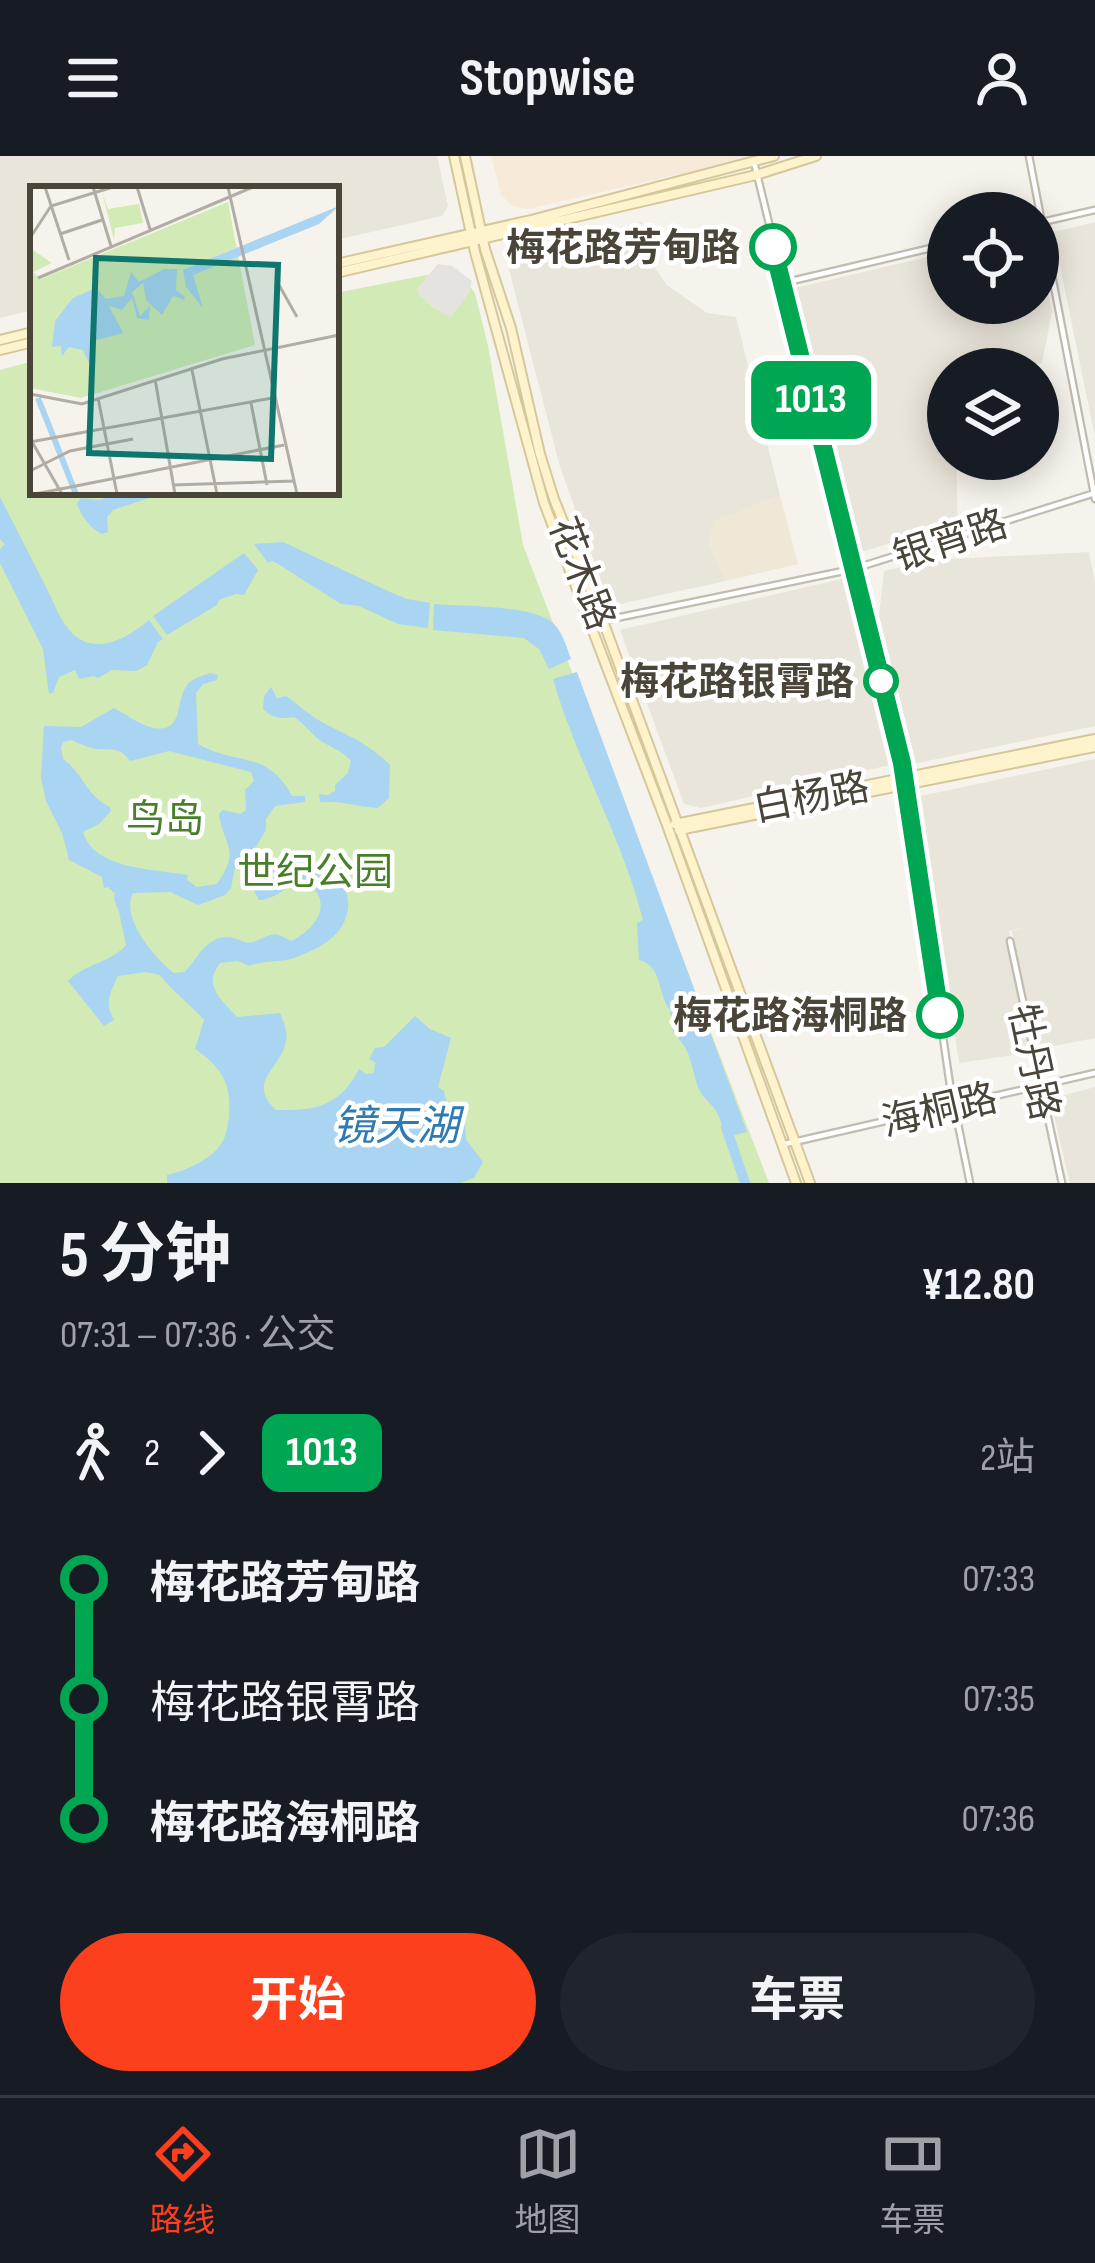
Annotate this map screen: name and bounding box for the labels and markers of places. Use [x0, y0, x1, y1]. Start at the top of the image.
marker: 梅花路芳甸路 [751, 225, 795, 269]
place label: 梅花路芳甸路 [506, 226, 740, 273]
place label: 梅花路银霄路 [620, 660, 854, 707]
marker: 梅花路银霄路 [865, 665, 897, 697]
marker: 梅花路海桐路 [918, 993, 962, 1037]
place label: 梅花路海桐路 [673, 994, 907, 1041]

